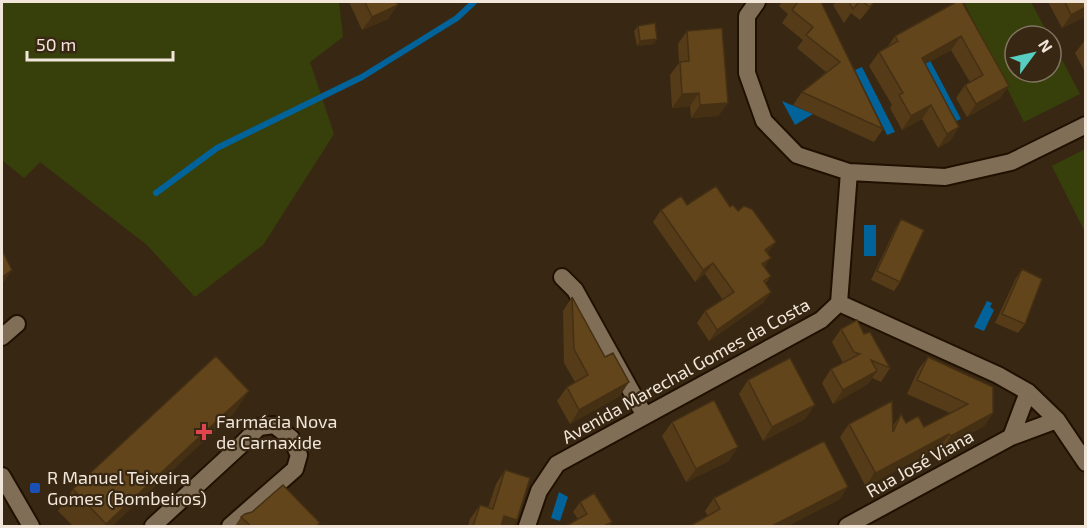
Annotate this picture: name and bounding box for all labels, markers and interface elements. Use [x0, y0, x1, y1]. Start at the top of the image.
scale bar [27, 24, 172, 62]
north arrow [1003, 24, 1063, 84]
text: 50 m [36, 33, 76, 55]
text: N [1035, 36, 1057, 56]
street label: Avenida Marechal Gomes da Costa [558, 293, 813, 448]
place label: Farmácia Nova de Carnaxide [216, 410, 337, 453]
marker: Farmácia Nova de Carnaxide [197, 425, 211, 439]
street label: Rua José Viana [862, 425, 977, 502]
place label: R Manuel Teixeira Gomes (Bombeiros) [47, 466, 207, 509]
marker: R Manuel Teixeira Gomes (Bombeiros) [28, 481, 42, 495]

